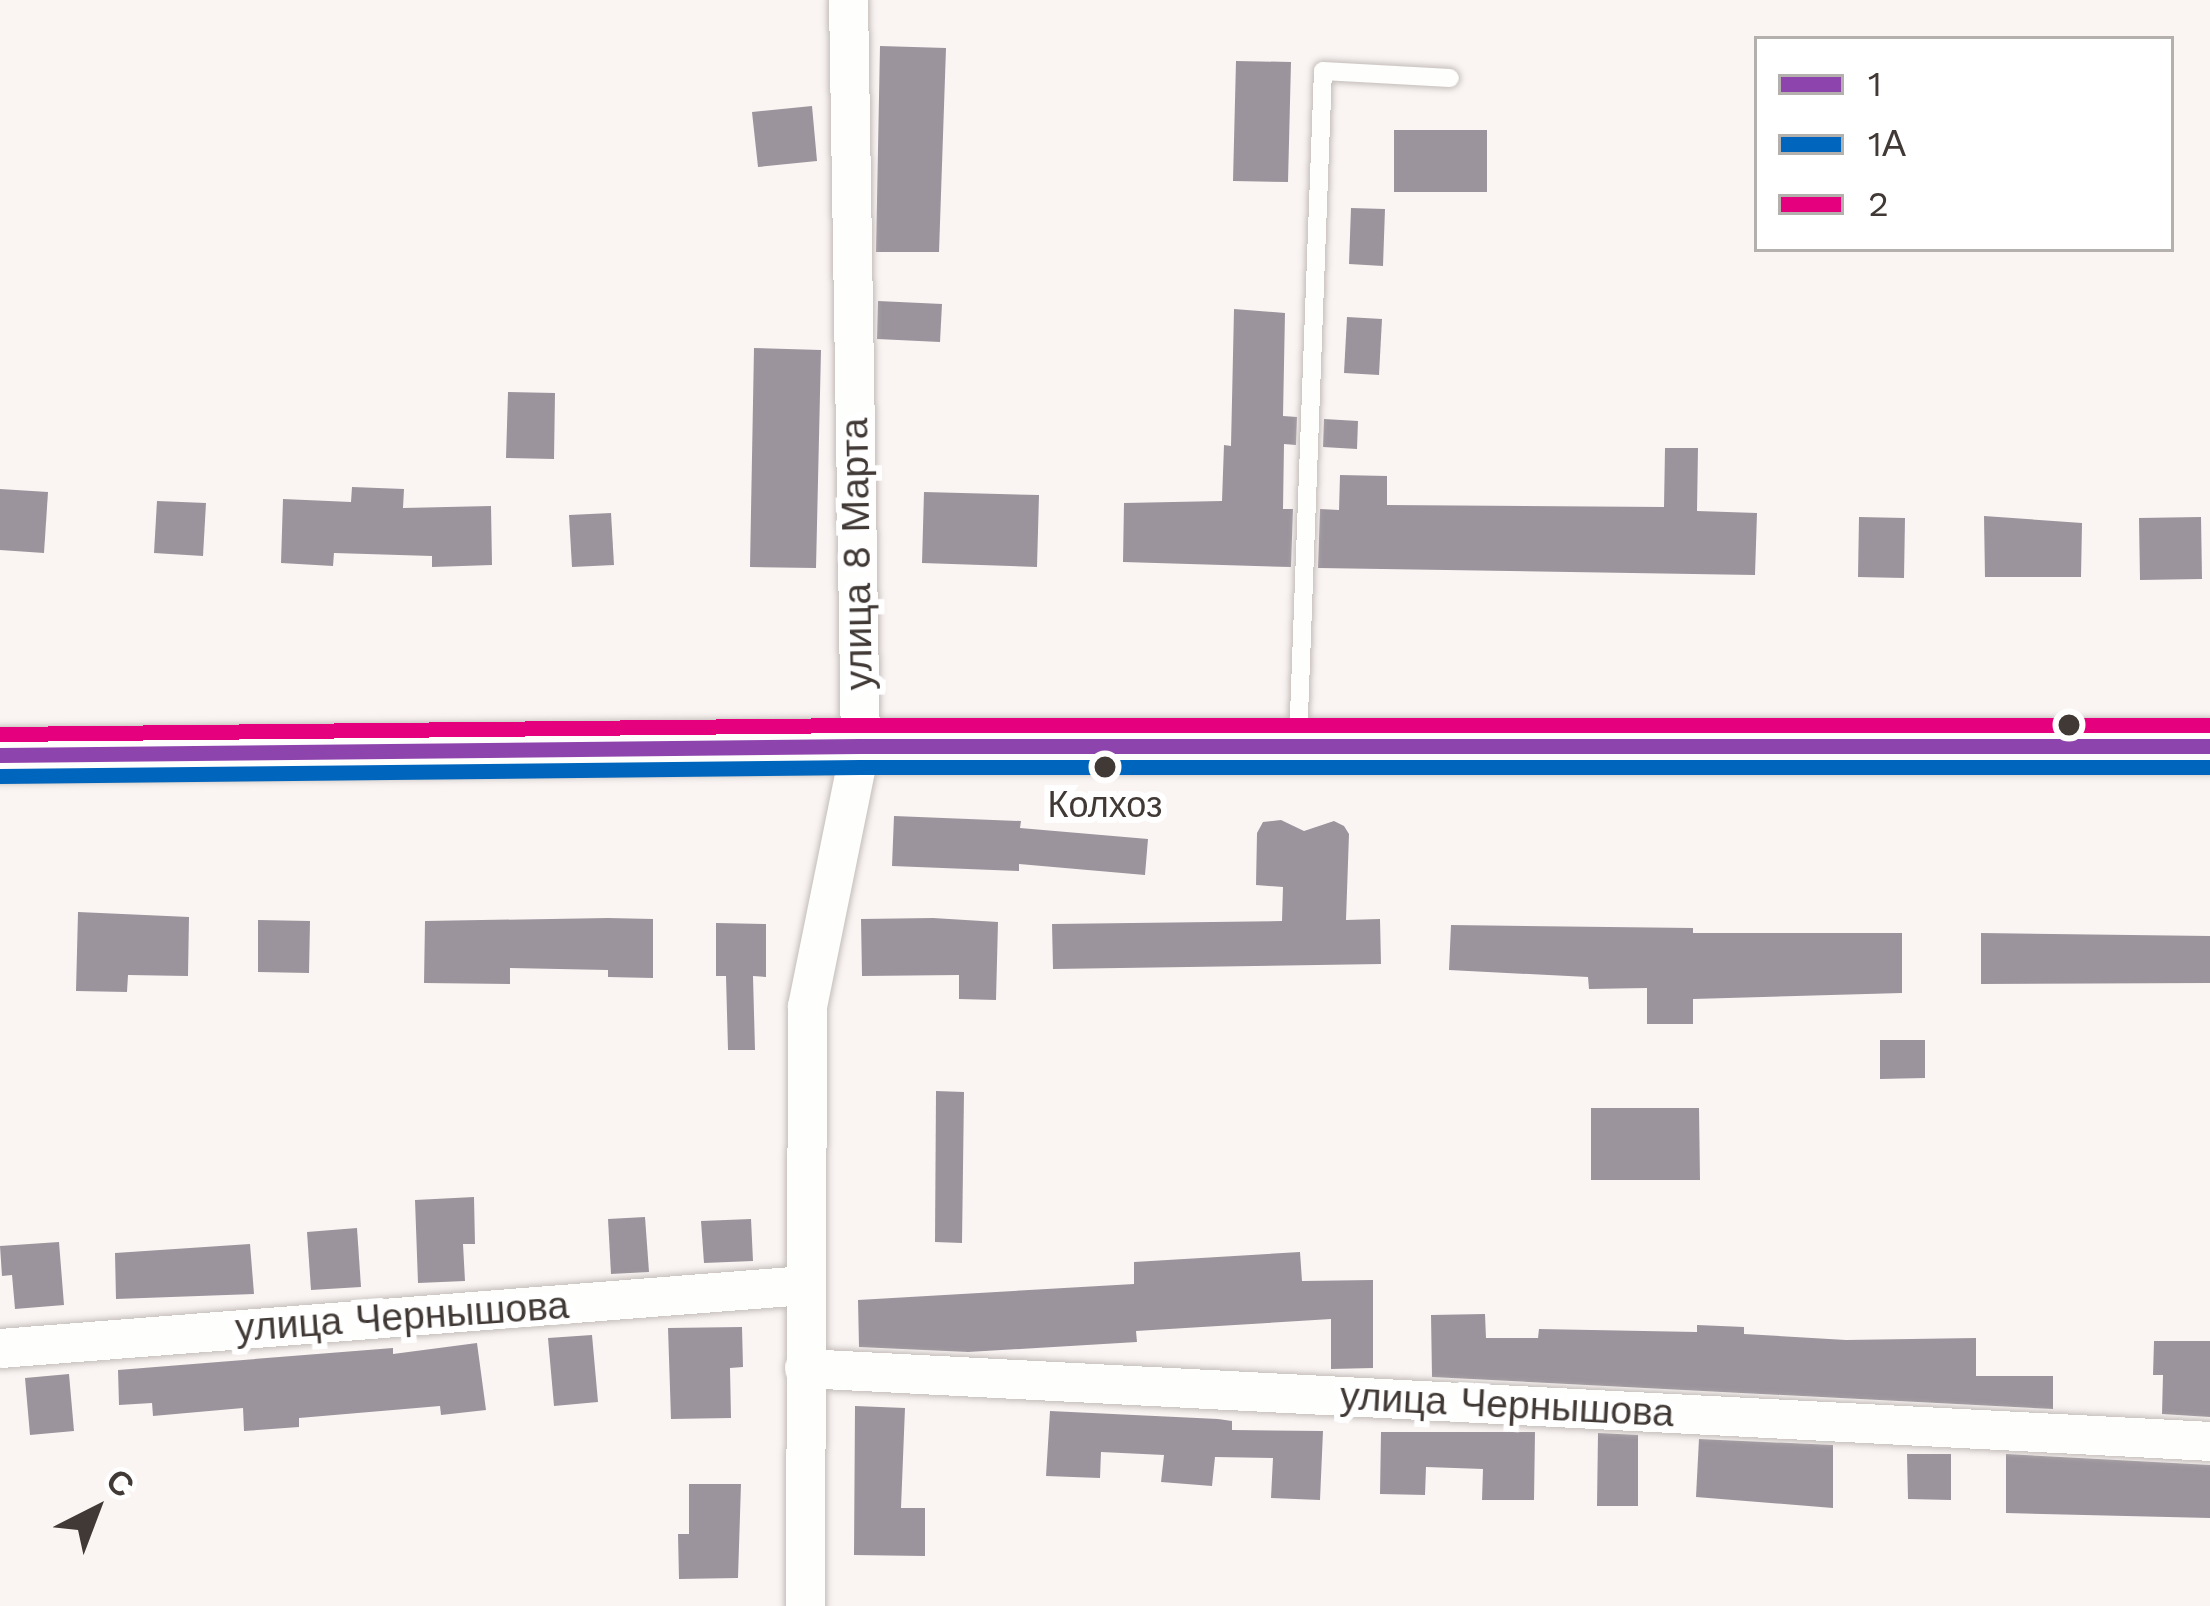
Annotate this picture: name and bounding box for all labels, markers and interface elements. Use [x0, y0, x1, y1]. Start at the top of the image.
legend [1754, 36, 2174, 252]
text: 1 [1868, 63, 1882, 105]
text: 1А [1868, 123, 1906, 165]
text: 2 [1868, 183, 1889, 225]
street label: улица 8 Марта [831, 417, 883, 691]
unlabelled marker [2058, 714, 2080, 736]
marker: Колхоз [1094, 756, 1116, 778]
place label: Колхоз [1048, 784, 1162, 828]
street label: улица Чернышова [234, 1282, 570, 1352]
street label: улица Чернышова [1339, 1373, 1675, 1437]
north arrow [36, 1450, 156, 1570]
text: С [99, 1460, 142, 1505]

